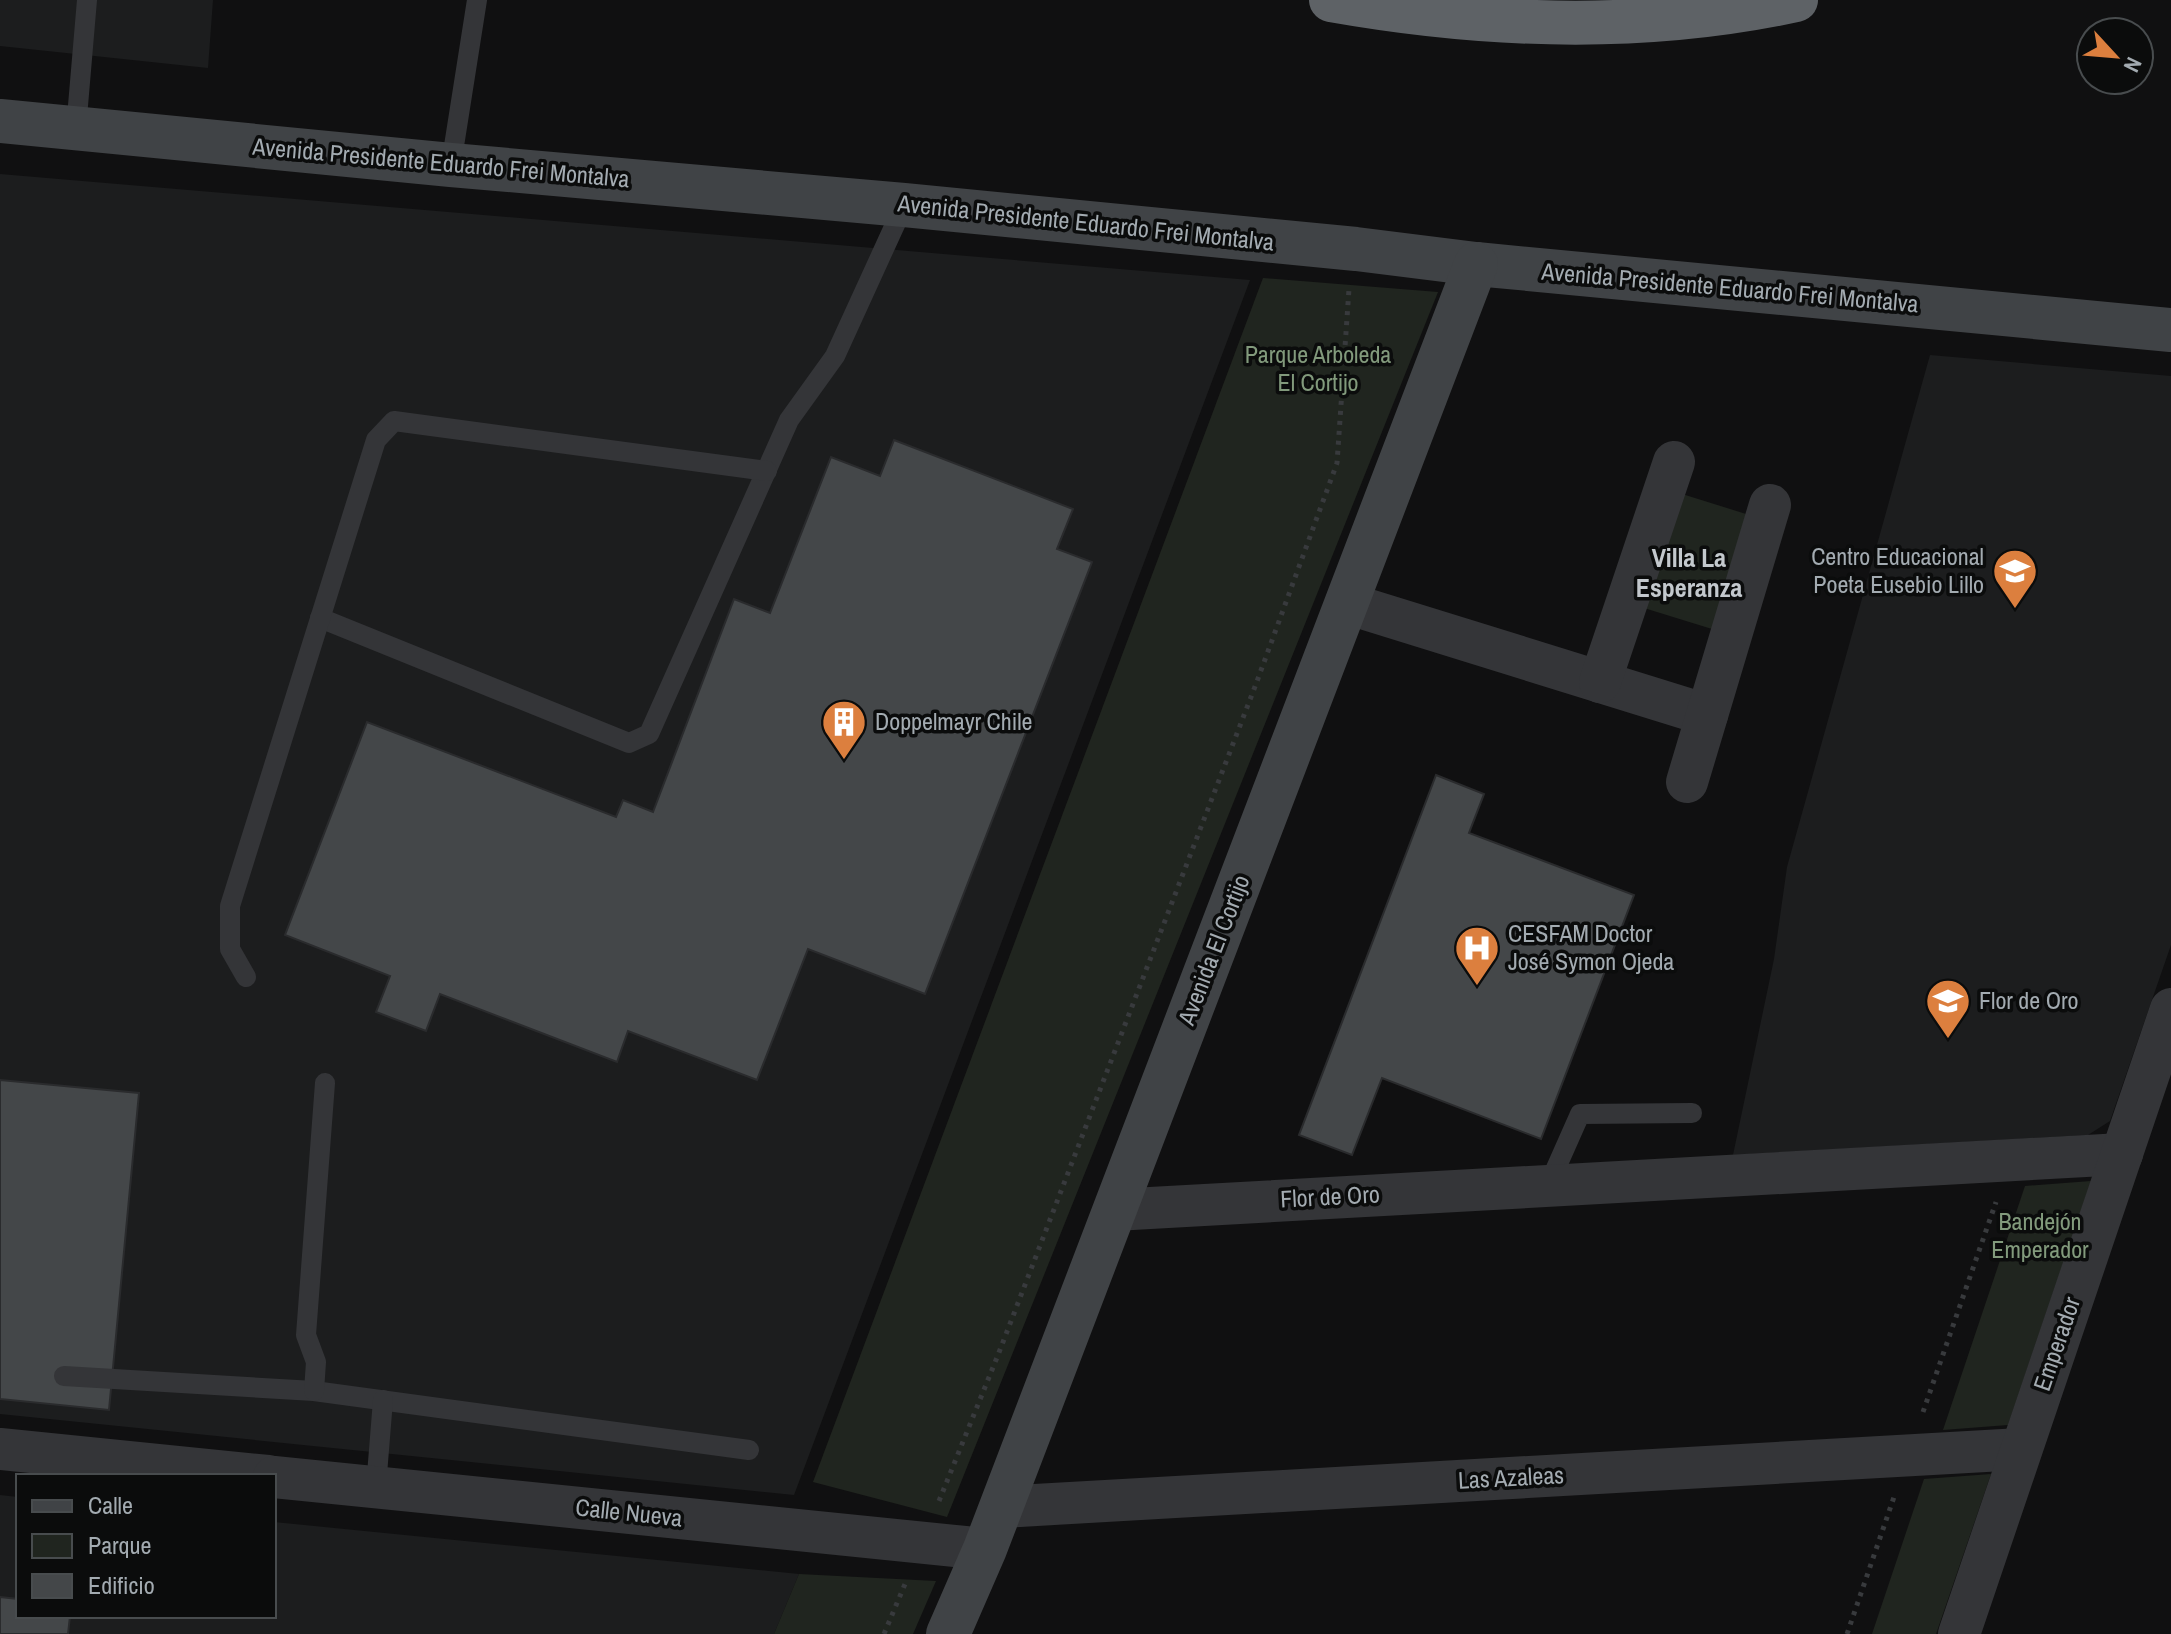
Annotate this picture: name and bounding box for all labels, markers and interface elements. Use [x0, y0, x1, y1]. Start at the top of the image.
north arrow [2075, 16, 2155, 96]
text: N [2117, 52, 2149, 77]
street label: Avenida Presidente Eduardo Frei Montalva [250, 129, 631, 194]
street label: Avenida Presidente Eduardo Frei Montalva [895, 186, 1276, 258]
street label: Avenida Presidente Eduardo Frei Montalva [1539, 254, 1920, 319]
park label: Parque Arboleda El Cortijo [1245, 338, 1391, 398]
district label: Villa La Esperanza [1636, 540, 1742, 605]
place label: Centro Educacional Poeta Eusebio Lillo [1811, 540, 1984, 600]
school or university icon: Centro Educacional Poeta Eusebio Lillo [1991, 547, 2039, 610]
building icon: Doppelmayr Chile [820, 698, 868, 761]
place label: Doppelmayr Chile [875, 705, 1033, 737]
street label: Avenida El Cortijo [1169, 870, 1256, 1030]
place label: CESFAM Doctor José Symon Ojeda [1508, 917, 1674, 977]
hospital icon: CESFAM Doctor José Symon Ojeda [1453, 924, 1501, 987]
school or university icon: Flor de Oro [1924, 977, 1972, 1040]
place label: Flor de Oro [1979, 984, 2079, 1016]
street label: Flor de Oro [1279, 1177, 1380, 1215]
park label: Bandejón Emperador [1991, 1205, 2089, 1265]
street label: Emperador [2025, 1292, 2087, 1395]
street label: Las Azaleas [1457, 1458, 1565, 1496]
legend [16, 1474, 276, 1618]
text: Calle [88, 1489, 133, 1521]
street label: Calle Nueva [574, 1490, 684, 1534]
text: Parque [88, 1529, 151, 1561]
text: Edificio [88, 1569, 155, 1601]

